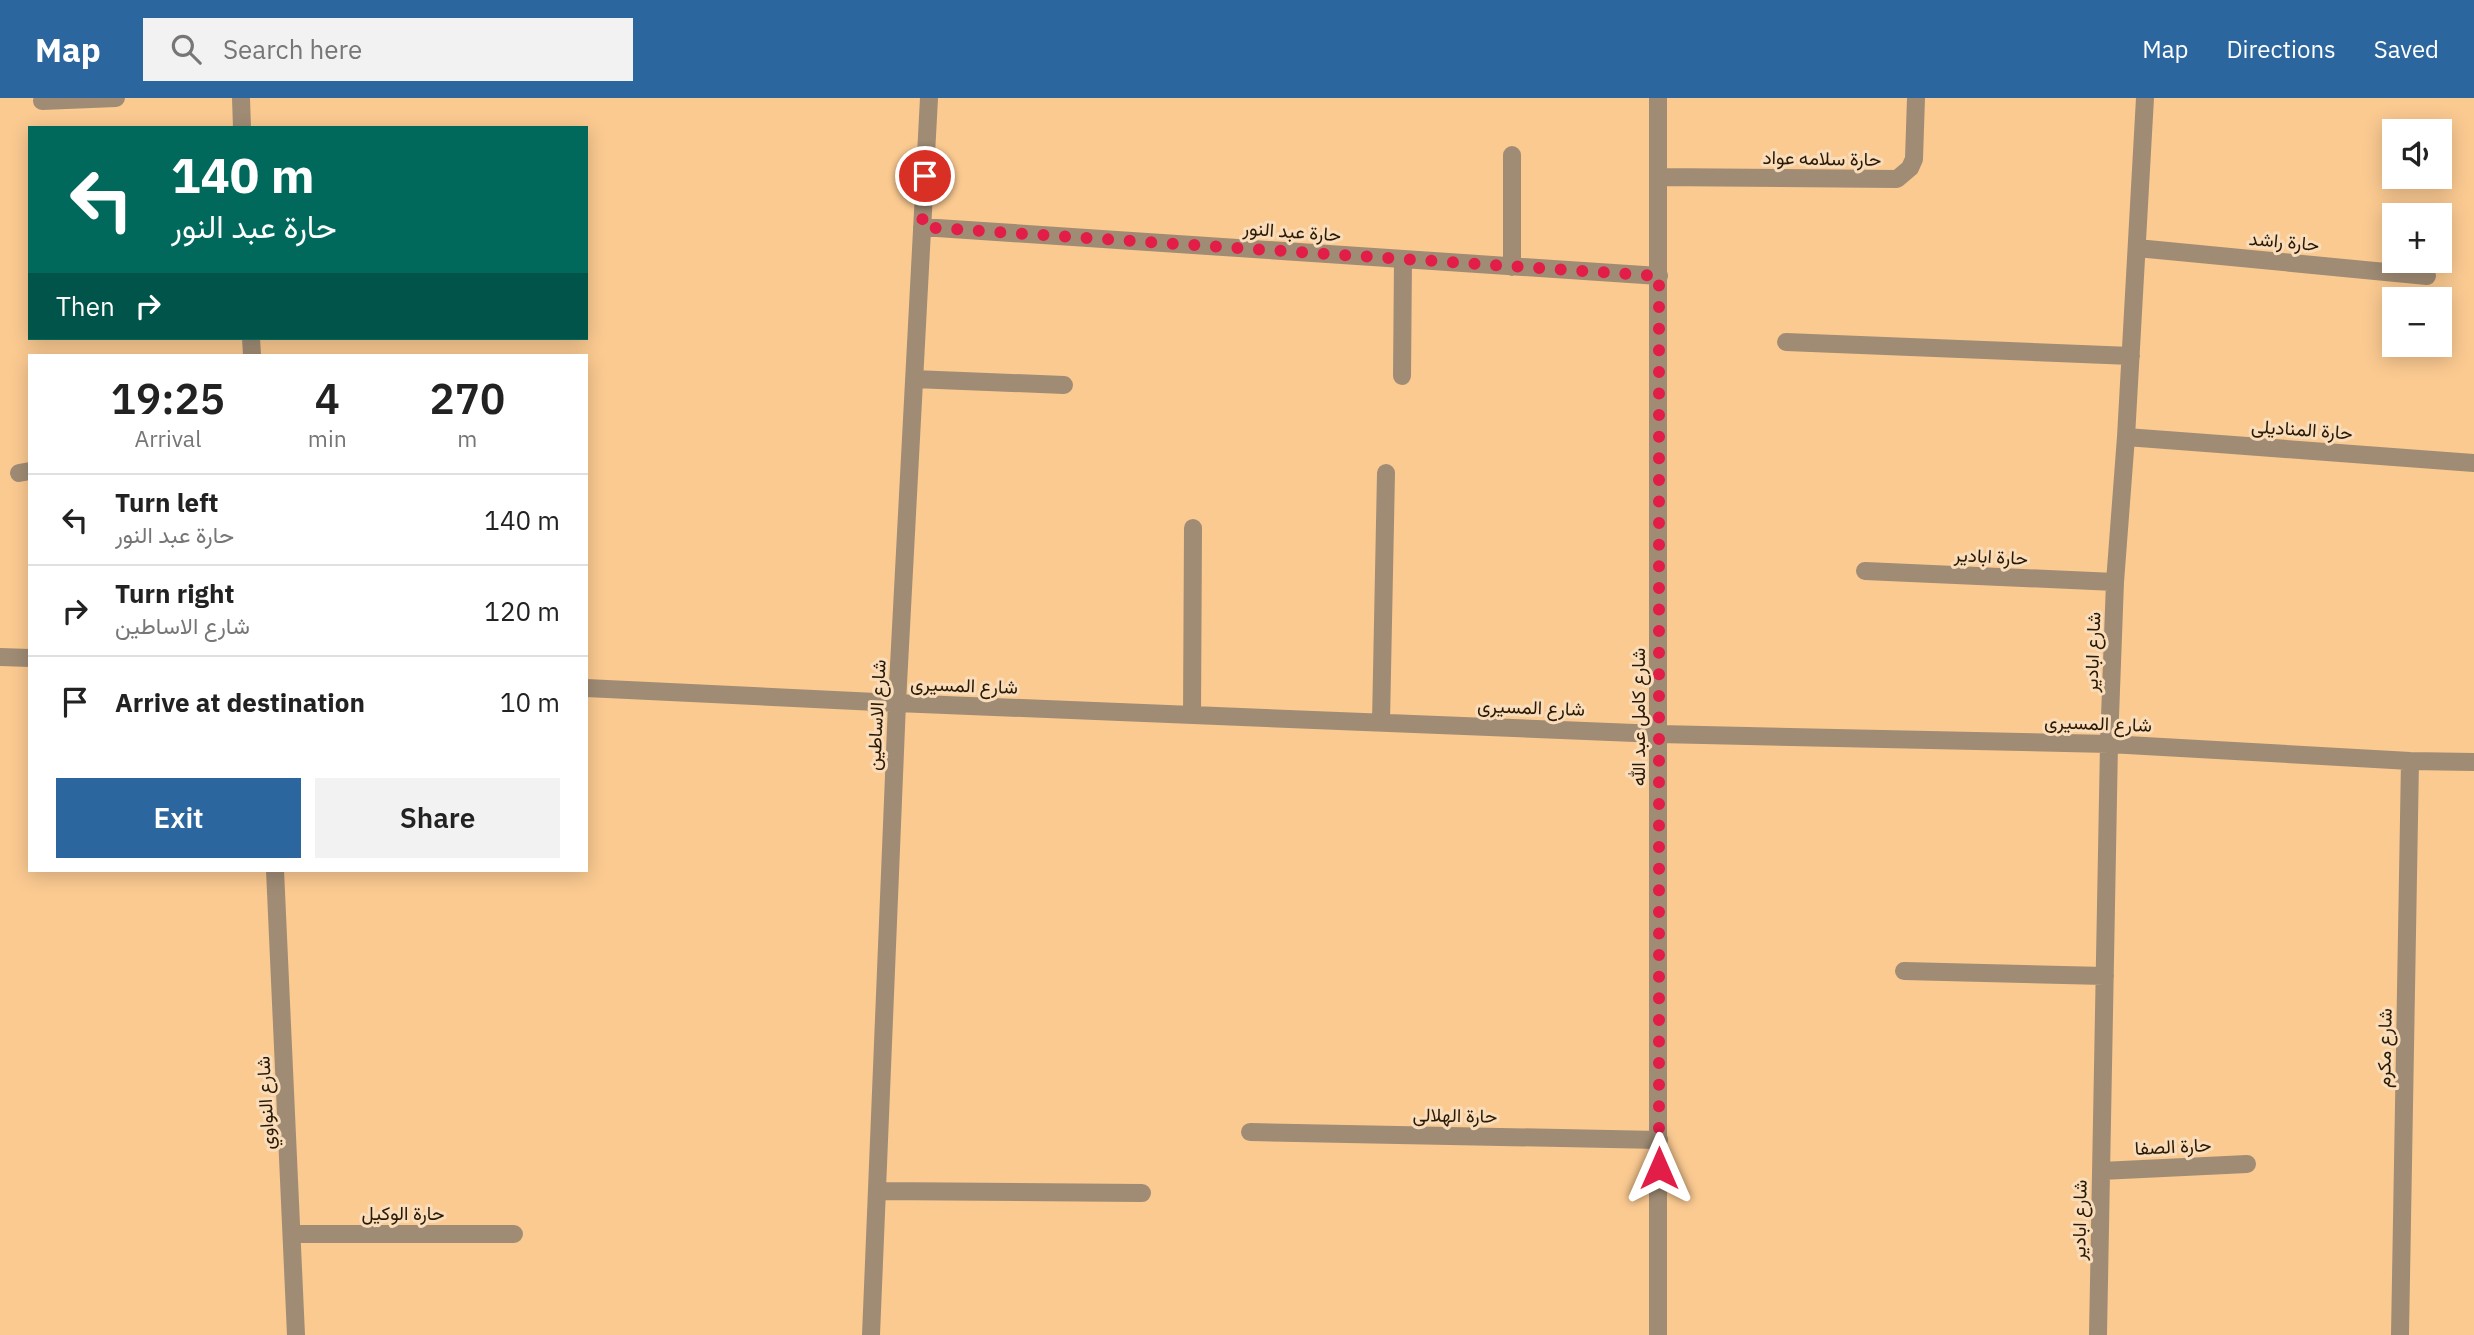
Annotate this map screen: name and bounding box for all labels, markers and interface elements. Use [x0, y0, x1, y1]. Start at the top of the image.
search box [143, 18, 633, 81]
text: Map [35, 28, 101, 71]
icon: search [167, 30, 205, 68]
text: Search here [223, 32, 362, 66]
text: Map [2142, 33, 2188, 65]
text: Directions [2226, 33, 2336, 65]
text: Saved [2374, 33, 2439, 65]
map controls [2382, 119, 2452, 357]
button: sound [2382, 119, 2452, 189]
text: 140 m [171, 143, 315, 206]
street label: حارة سلامه عواد [1762, 145, 1882, 171]
pin [895, 146, 955, 206]
icon: left [56, 154, 147, 245]
icon: arrive [906, 157, 944, 195]
button: + [2382, 203, 2452, 273]
text: حارة عبد النور [171, 205, 337, 247]
street label: حارة عبد النور [1241, 216, 1342, 246]
street label: حارة راشد [2248, 226, 2320, 256]
icon: right [129, 287, 167, 325]
button: − [2382, 287, 2452, 357]
text: Then [56, 289, 115, 323]
text: 19:25 [111, 371, 225, 426]
text: 4 [315, 371, 340, 426]
text: 270 [430, 371, 505, 426]
street label: حارة المناديلى [2250, 413, 2354, 445]
text: Arrival [134, 423, 201, 453]
text: min [308, 423, 347, 453]
text: m [457, 423, 477, 453]
text: Turn left [115, 485, 218, 519]
icon: left [56, 501, 94, 539]
text: 140 m [484, 503, 560, 537]
text: حارة عبد النور [115, 519, 234, 549]
street label: حارة ابادير [1952, 542, 2029, 570]
text: Turn right [115, 576, 234, 610]
icon: right [56, 592, 94, 630]
text: 120 m [484, 594, 560, 628]
text: شارع الاساطين [115, 610, 250, 640]
street label: شارع ابادير [2079, 611, 2106, 694]
street label: شارع كامل عبد الله [1626, 648, 1651, 786]
street label: شارع الاساطين [861, 659, 892, 771]
street label: شارع المسيرى [910, 671, 1018, 700]
icon: arrive [56, 683, 94, 721]
text: Arrive at destination [115, 685, 365, 719]
text: 10 m [500, 685, 560, 719]
street label: شارع المسيرى [1477, 693, 1585, 722]
street label: شارع المسيرى [2044, 709, 2152, 738]
button: Exit [56, 778, 301, 858]
button: Share [315, 778, 560, 858]
street label: شارع مكرم [2371, 1008, 2398, 1088]
street label: شارع النواوي [251, 1055, 283, 1150]
street label: حارة الهلالى [1412, 1102, 1498, 1128]
position arrow [1622, 1131, 1696, 1205]
street label: حارة الصفا [2134, 1132, 2212, 1160]
street label: شارع ابادير [2066, 1179, 2093, 1262]
street label: حارة الوكيل [361, 1201, 445, 1225]

